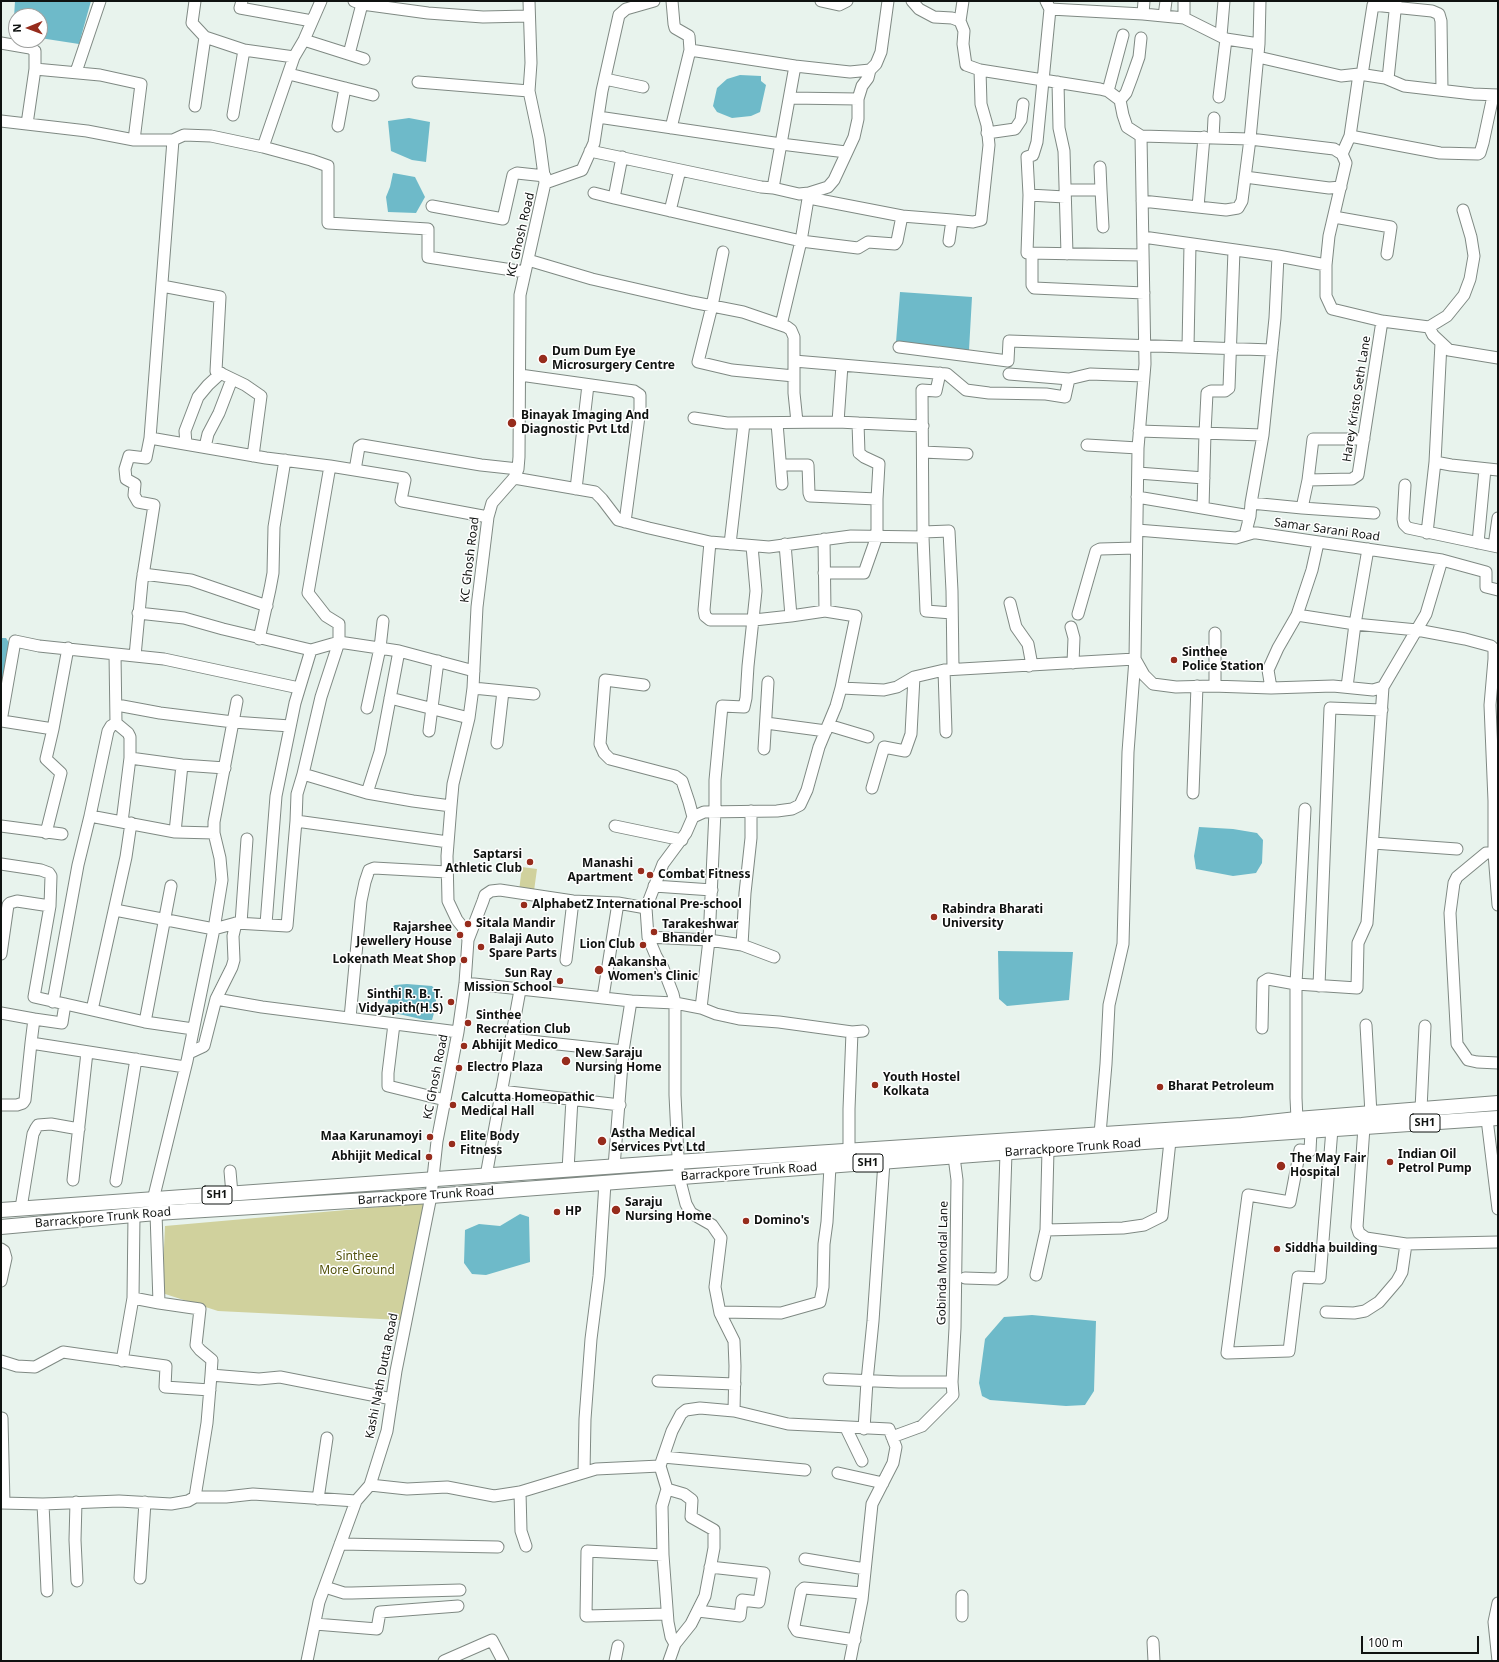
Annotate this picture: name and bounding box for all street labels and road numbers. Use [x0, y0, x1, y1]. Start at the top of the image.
street label: KC Ghosh Road [504, 191, 538, 279]
street label: Harey Kristo Seth Lane [1340, 335, 1374, 463]
street label: Samar Sarani Road [1273, 515, 1381, 545]
street label: KC Ghosh Road [458, 516, 482, 604]
street label: KC Ghosh Road [421, 1033, 451, 1121]
road number: SH1 [1410, 1114, 1440, 1132]
street label: Barrackpore Trunk Road [1004, 1136, 1142, 1160]
road number: SH1 [853, 1154, 883, 1172]
street label: Barrackpore Trunk Road [680, 1160, 818, 1184]
street label: Barrackpore Trunk Road [357, 1184, 495, 1208]
road number: SH1 [202, 1186, 232, 1204]
street label: Gobinda Mondal Lane [935, 1201, 951, 1325]
street label: Barrackpore Trunk Road [34, 1205, 172, 1231]
street label: Kashi Nath Dutta Road [363, 1312, 401, 1440]

